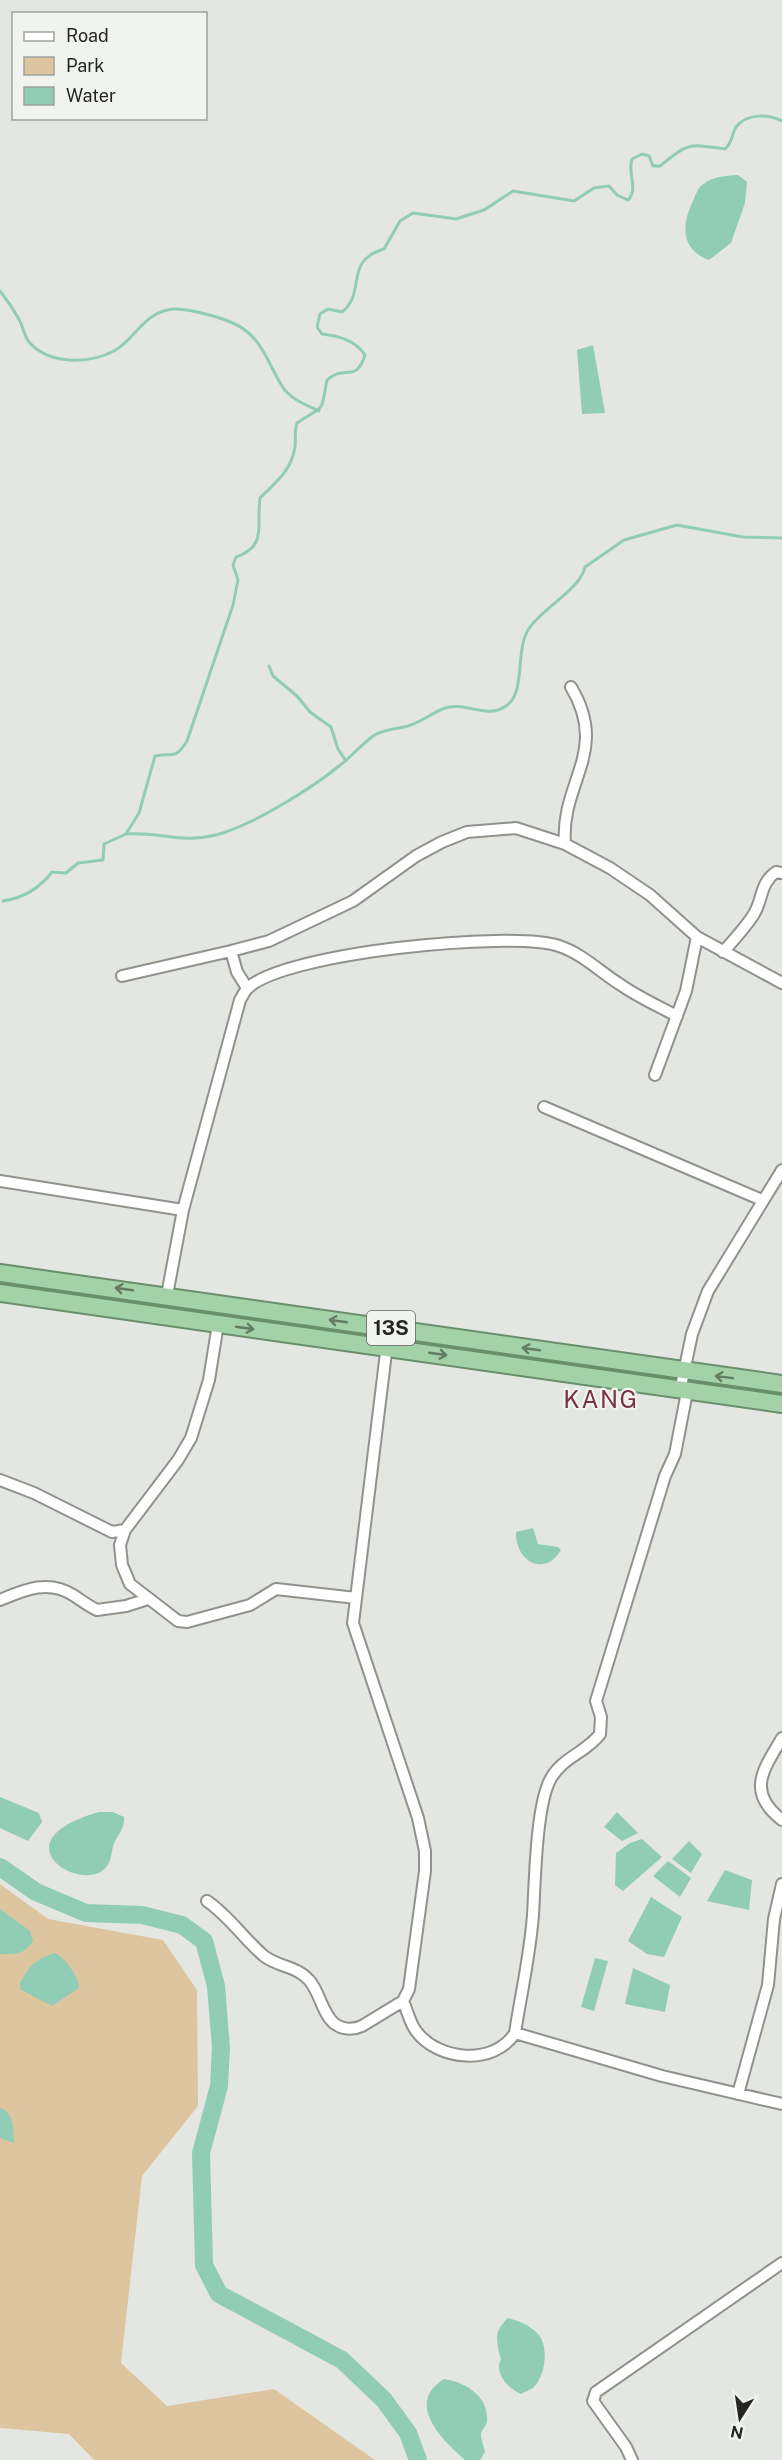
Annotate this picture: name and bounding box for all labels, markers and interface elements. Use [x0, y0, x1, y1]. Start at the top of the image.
legend [12, 12, 207, 120]
text: Road [66, 25, 109, 46]
text: Park [66, 55, 104, 76]
text: Water [66, 85, 116, 106]
one-way arrow [115, 1284, 135, 1295]
road number: 13S [367, 1311, 415, 1345]
one-way arrow [329, 1315, 348, 1326]
one-way arrow [235, 1322, 254, 1333]
one-way arrow [522, 1343, 541, 1354]
one-way arrow [428, 1349, 448, 1360]
one-way arrow [715, 1371, 734, 1382]
district label: KANG [563, 1385, 639, 1413]
north arrow [710, 2388, 770, 2448]
text: N [729, 2422, 745, 2443]

